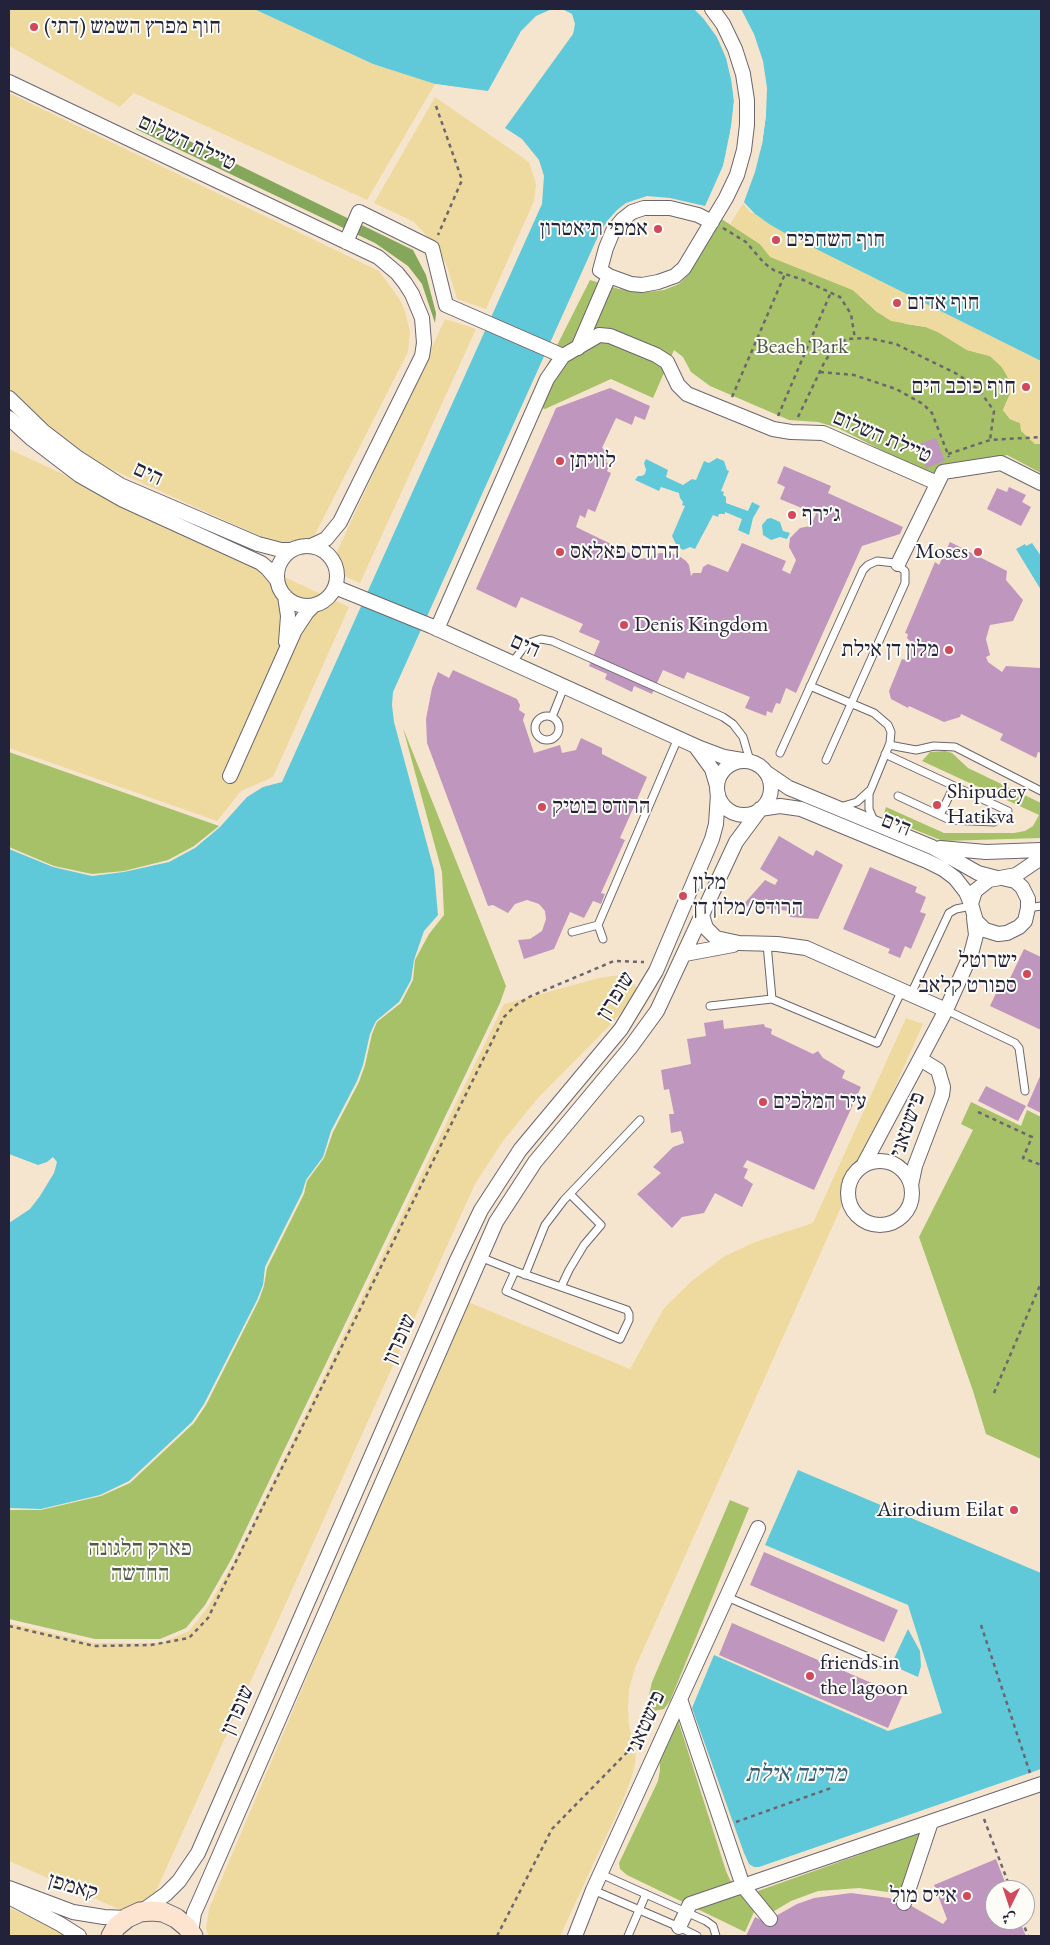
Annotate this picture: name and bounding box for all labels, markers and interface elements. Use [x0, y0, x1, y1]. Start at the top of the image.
place label: חוף מפרץ השמש (דתי) [44, 14, 221, 40]
marker: חוף מפרץ השמש (דתי) [28, 21, 40, 33]
street label: טיילת השלום [134, 109, 240, 177]
place label: אמפי תיאטרון [540, 216, 648, 242]
marker: אמפי תיאטרון [652, 223, 664, 235]
place label: חוף השחפים [786, 227, 885, 253]
marker: חוף השחפים [770, 234, 782, 246]
place label: חוף אדום [907, 290, 980, 316]
marker: חוף אדום [891, 297, 903, 309]
park label: Beach Park [756, 334, 848, 360]
place label: חוף כוכב הים [911, 374, 1016, 400]
marker: חוף כוכב הים [1020, 381, 1032, 393]
street label: טיילת השלום [829, 404, 935, 470]
place label: לוויתן [570, 448, 616, 474]
marker: לוויתן [554, 455, 566, 467]
street label: הים [129, 456, 167, 492]
place label: ג'ירף [802, 502, 841, 528]
marker: ג'ירף [786, 509, 798, 521]
place label: הרודס פאלאס [570, 539, 679, 565]
place label: Moses [915, 539, 968, 565]
marker: הרודס פאלאס [554, 546, 566, 558]
marker: Moses [972, 546, 984, 558]
place label: Denis Kingdom [634, 612, 768, 638]
marker: Denis Kingdom [618, 619, 630, 631]
street label: הים [506, 628, 544, 664]
place label: מלון דן אילת [841, 637, 939, 663]
marker: מלון דן אילת [943, 644, 955, 656]
place label: Shipudey Hatikva [947, 779, 1026, 830]
place label: הרודס בוטיק [552, 794, 650, 820]
marker: Shipudey Hatikva [931, 799, 943, 811]
marker: הרודס בוטיק [536, 801, 548, 813]
street label: הים [877, 807, 915, 843]
place label: מלון הרודס/מלון דן [693, 870, 803, 921]
marker: מלון הרודס/מלון דן [677, 890, 689, 902]
place label: ישרוטל ספורט קלאב [918, 948, 1017, 999]
street label: שופרון [591, 967, 641, 1025]
marker: ישרוטל ספורט קלאב [1021, 968, 1033, 980]
place label: עיר המלכים [773, 1089, 866, 1115]
street label: פישטאני [885, 1089, 931, 1161]
marker: עיר המלכים [757, 1096, 769, 1108]
street label: שופרון [377, 1310, 423, 1368]
place label: Airodium Eilat [877, 1497, 1004, 1523]
marker: Airodium Eilat [1008, 1504, 1020, 1516]
park label: פארק הלגונה החדשה [88, 1536, 192, 1588]
place label: friends in the lagoon [820, 1650, 908, 1702]
marker: friends in the lagoon [804, 1670, 816, 1682]
street label: שופרון [215, 1681, 261, 1739]
street label: פישטאני [620, 1687, 672, 1759]
water label: מרינה אילת [746, 1760, 846, 1788]
street label: קאמפן [45, 1867, 101, 1907]
north arrow [985, 1880, 1035, 1930]
place label: אייס מול [889, 1883, 957, 1909]
marker: אייס מול [961, 1890, 973, 1902]
text: ش [1001, 1910, 1017, 1928]

